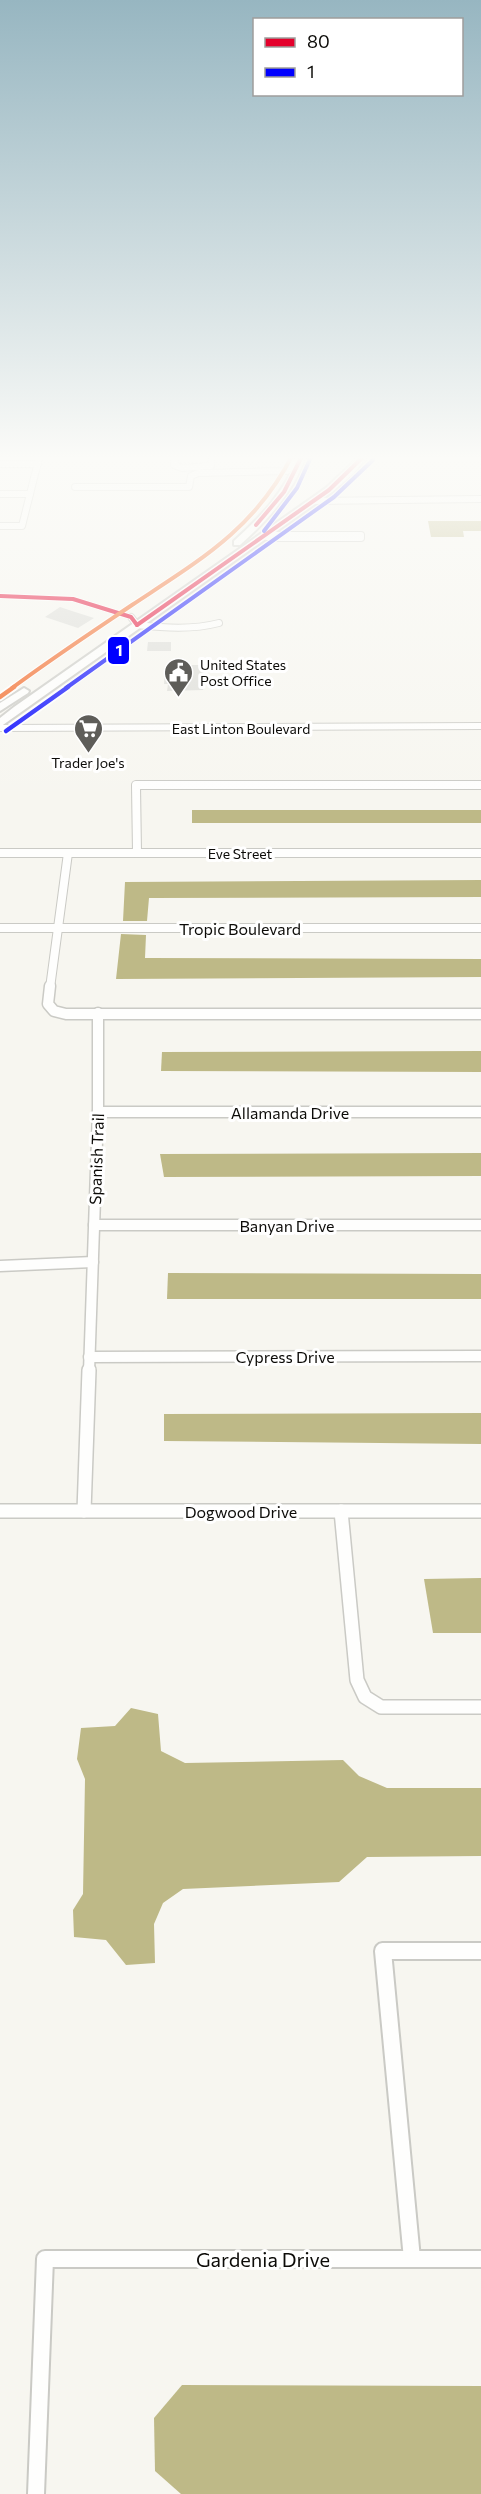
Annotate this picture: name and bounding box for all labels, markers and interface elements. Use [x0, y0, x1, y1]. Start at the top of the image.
legend [253, 18, 463, 96]
text: 80 [307, 30, 330, 52]
text: 1 [307, 60, 315, 82]
line badge: 1 [107, 636, 130, 665]
text: 1 [115, 640, 123, 659]
public building icon: United States Post Office [163, 656, 195, 698]
place label: United States Post Office [200, 656, 286, 689]
supermarket icon: Trader Joe's [72, 712, 104, 754]
street label: East Linton Boulevard [172, 720, 310, 737]
place label: Trader Joe's [51, 754, 125, 771]
street label: Eve Street [208, 845, 273, 862]
street label: Tropic Boulevard [179, 919, 301, 938]
street label: Allamanda Drive [231, 1103, 349, 1122]
street label: Spanish Trail [85, 1113, 107, 1205]
street label: Banyan Drive [239, 1216, 335, 1235]
street label: Cypress Drive [235, 1347, 335, 1366]
street label: Dogwood Drive [185, 1502, 297, 1521]
street label: Gardenia Drive [196, 2247, 330, 2271]

